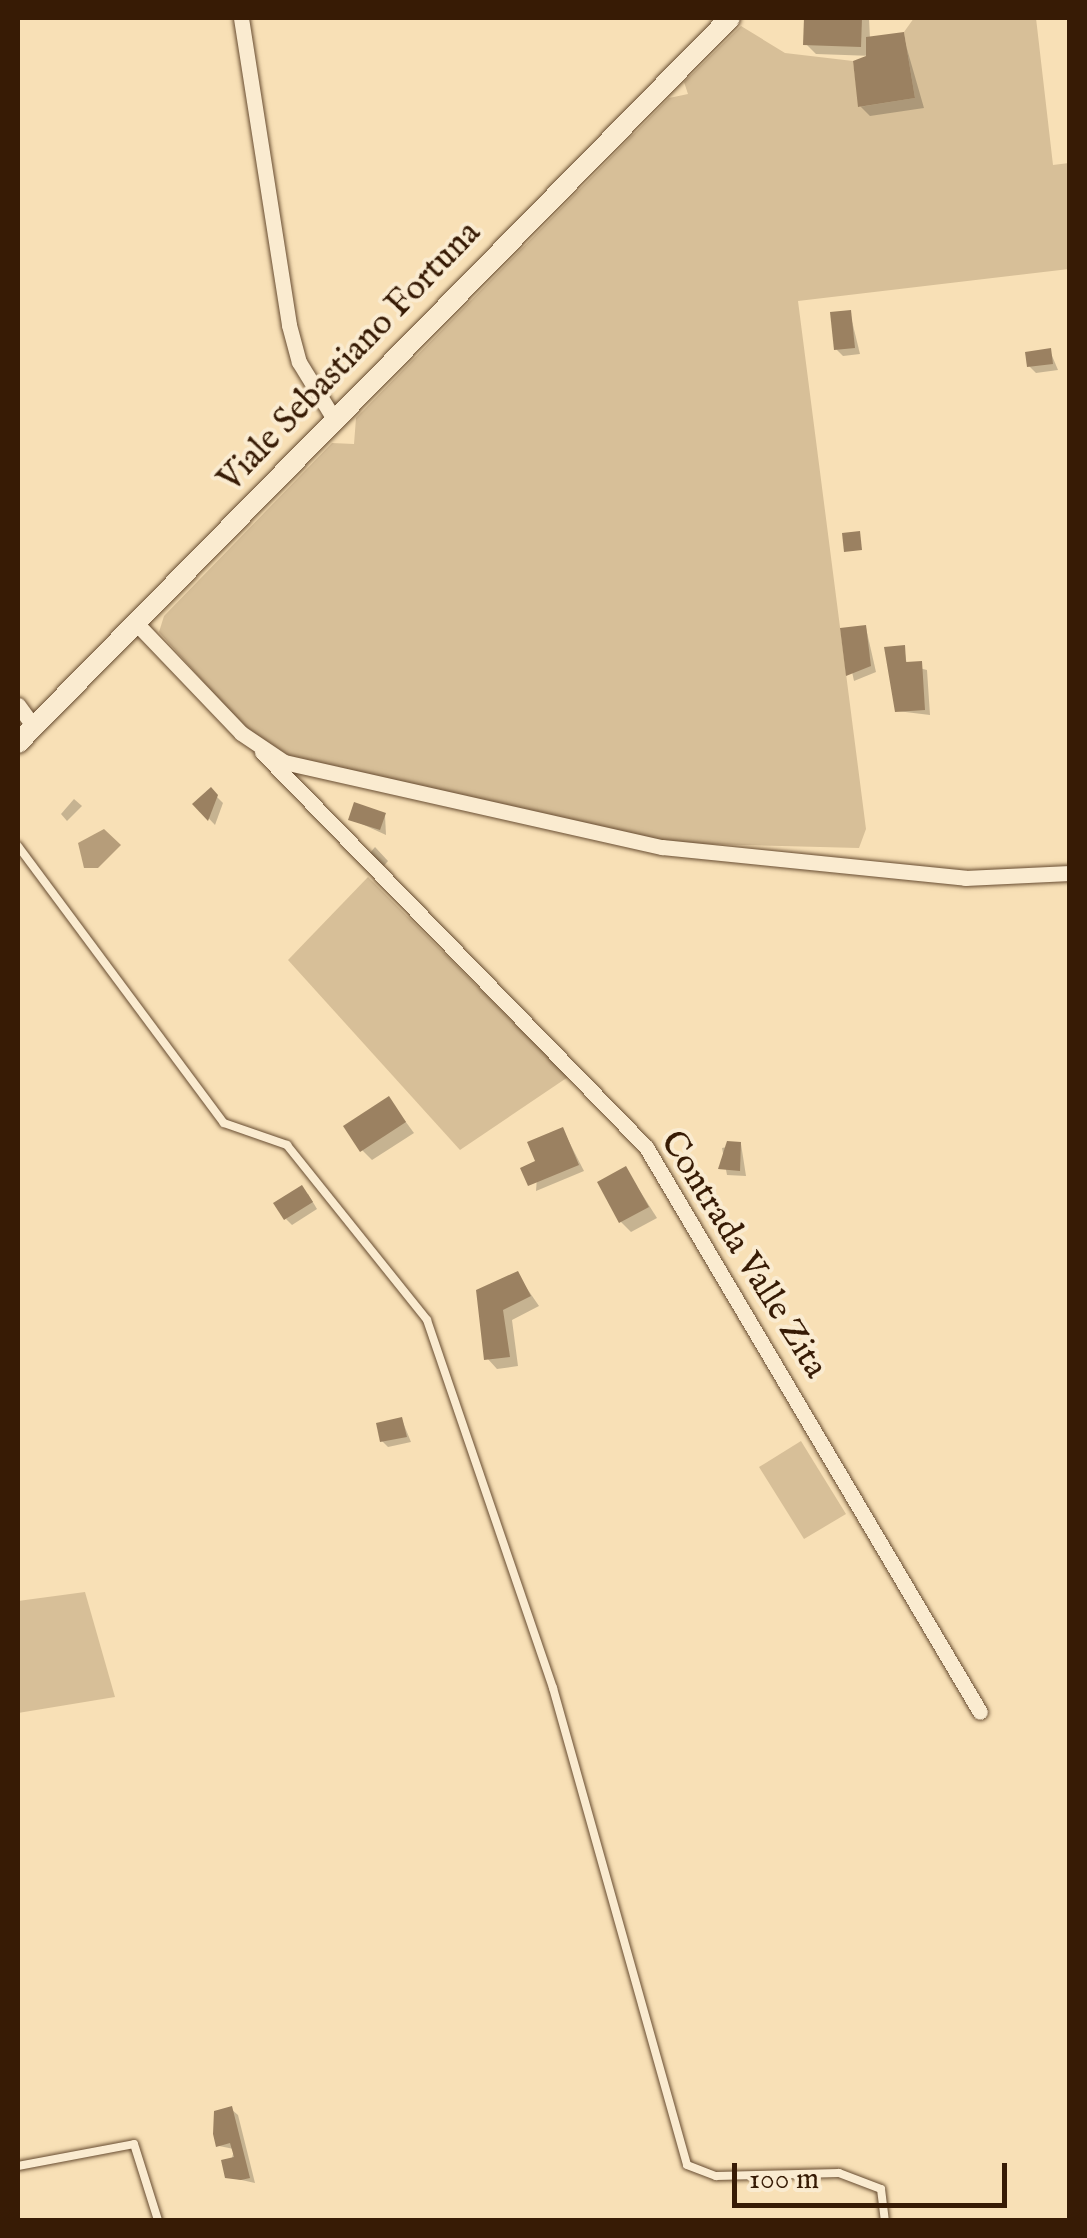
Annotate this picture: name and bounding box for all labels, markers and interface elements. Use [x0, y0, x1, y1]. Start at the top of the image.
street label: Viale Sebastiano Fortuna [210, 213, 490, 501]
street label: Contrada Valle Zita [650, 1124, 836, 1386]
scale bar [737, 2143, 1012, 2205]
text: 100 m [749, 2161, 819, 2199]

